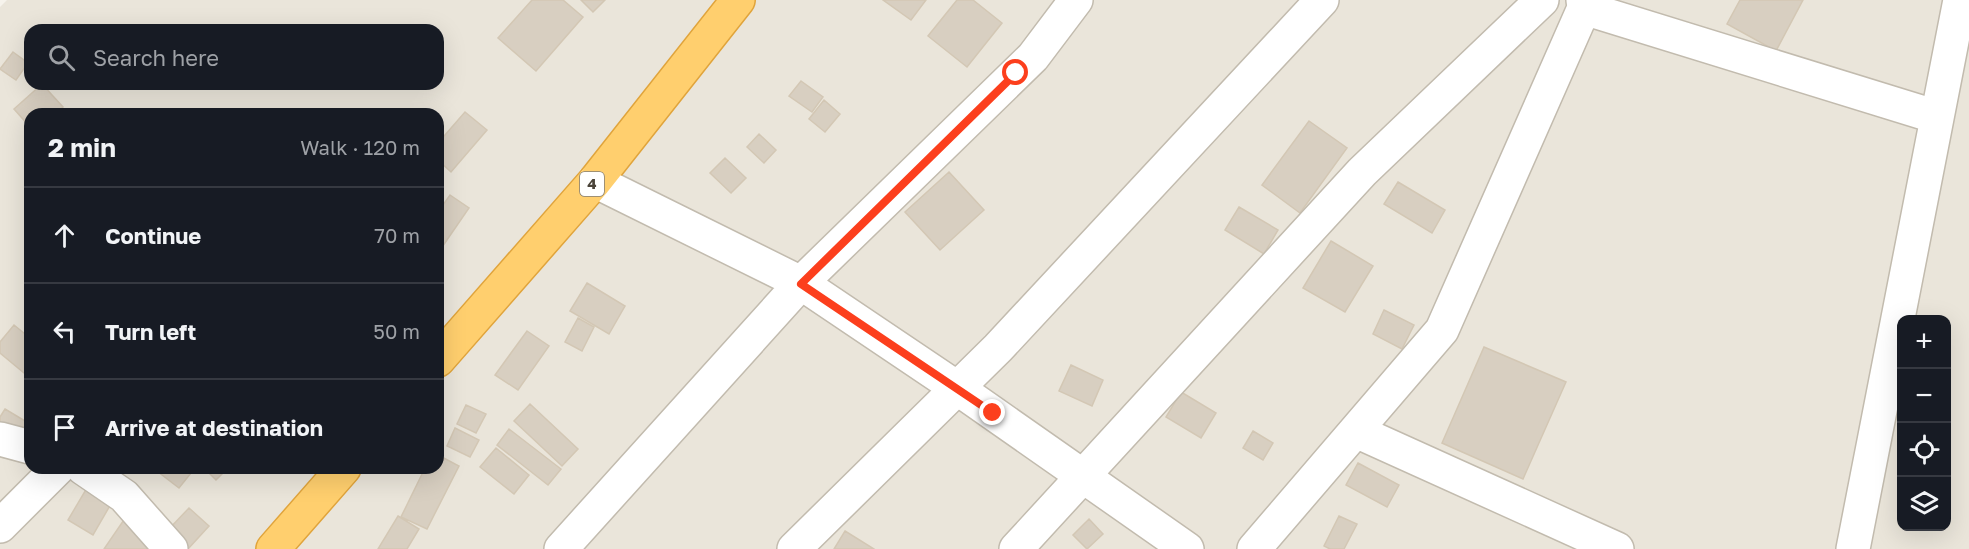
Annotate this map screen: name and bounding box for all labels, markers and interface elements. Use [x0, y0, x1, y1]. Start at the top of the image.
search box [24, 24, 444, 90]
icon: search [45, 41, 78, 74]
text: Search here [93, 44, 219, 71]
route start [1002, 59, 1028, 85]
text: 2 min [48, 132, 116, 163]
text: Walk · 120 m [300, 135, 420, 159]
road number: 4 [580, 172, 604, 196]
icon: ahead [48, 219, 81, 252]
text: Continue [105, 222, 201, 249]
text: 70 m [374, 223, 420, 247]
icon: left [48, 315, 81, 348]
map controls [1897, 315, 1951, 531]
button: + [1897, 315, 1951, 369]
text: Turn left [105, 318, 196, 345]
text: 50 m [373, 319, 420, 343]
button: − [1897, 369, 1951, 423]
route end [979, 399, 1005, 425]
icon: arrive [48, 411, 81, 444]
text: Arrive at destination [105, 414, 323, 441]
button: locate [1897, 423, 1951, 477]
button: layers [1897, 477, 1951, 531]

